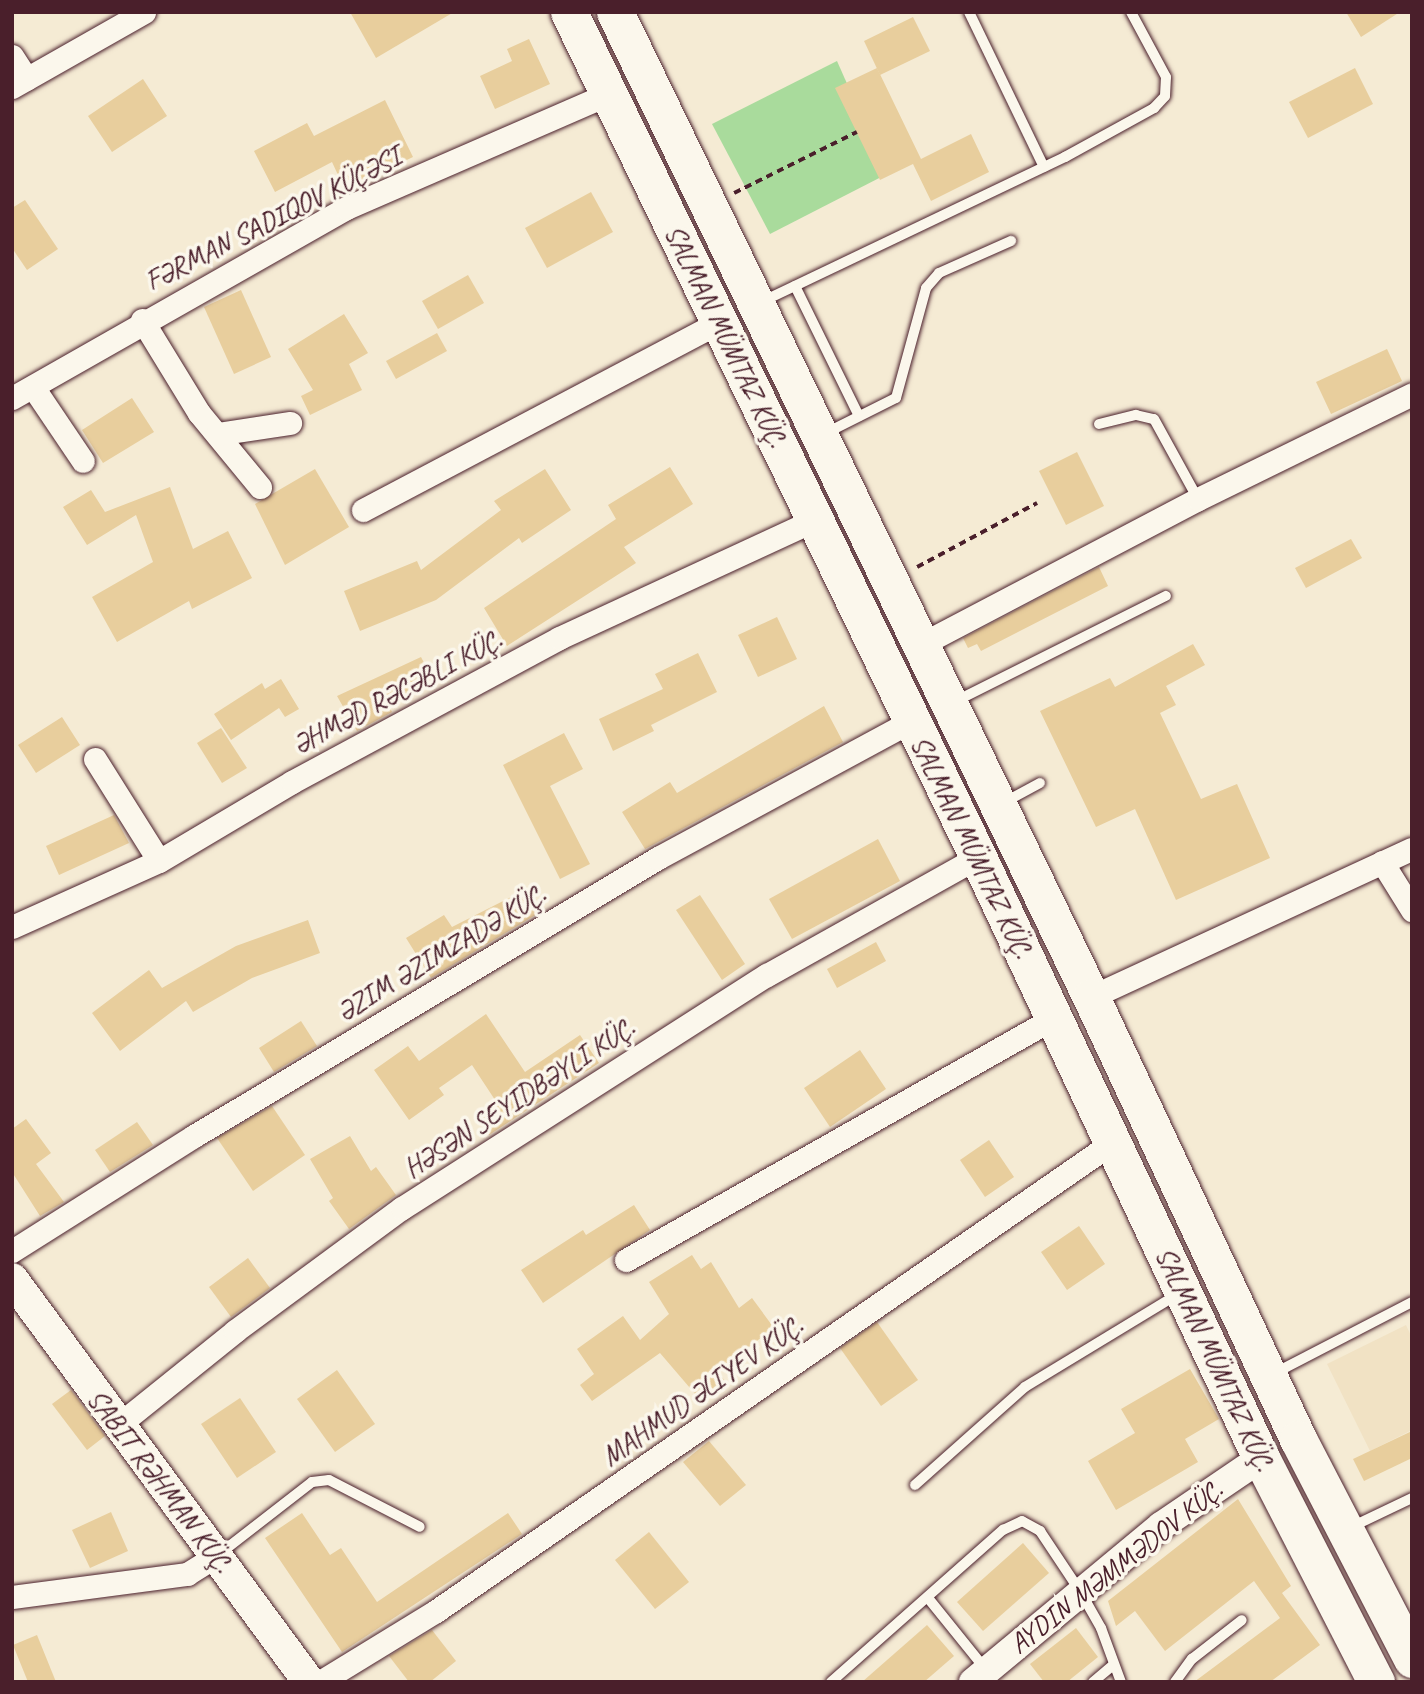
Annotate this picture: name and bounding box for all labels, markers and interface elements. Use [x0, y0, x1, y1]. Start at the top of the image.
street label: FƏRMAN SADIQOV KÜÇƏSI [140, 140, 406, 298]
street label: SALMAN MÜMTAZ KÜÇ. [658, 219, 794, 453]
street label: ƏHMƏD RƏCƏBLI KÜÇ. [286, 622, 508, 762]
street label: SALMAN MÜMTAZ KÜÇ. [904, 730, 1040, 964]
street label: ƏZIM ƏZIMZADƏ KÜÇ. [330, 877, 552, 1029]
street label: HƏSƏN SEYIDBƏYLI KÜÇ. [397, 1011, 641, 1185]
street label: SALMAN MÜMTAZ KÜÇ. [1148, 1242, 1282, 1476]
street label: MAHMUD ƏLIYEV KÜÇ. [595, 1309, 809, 1473]
street label: SABIT RƏHMAN KÜÇ. [80, 1383, 240, 1579]
street label: AYDIN MƏMMƏDOV KÜÇ. [1003, 1473, 1229, 1661]

